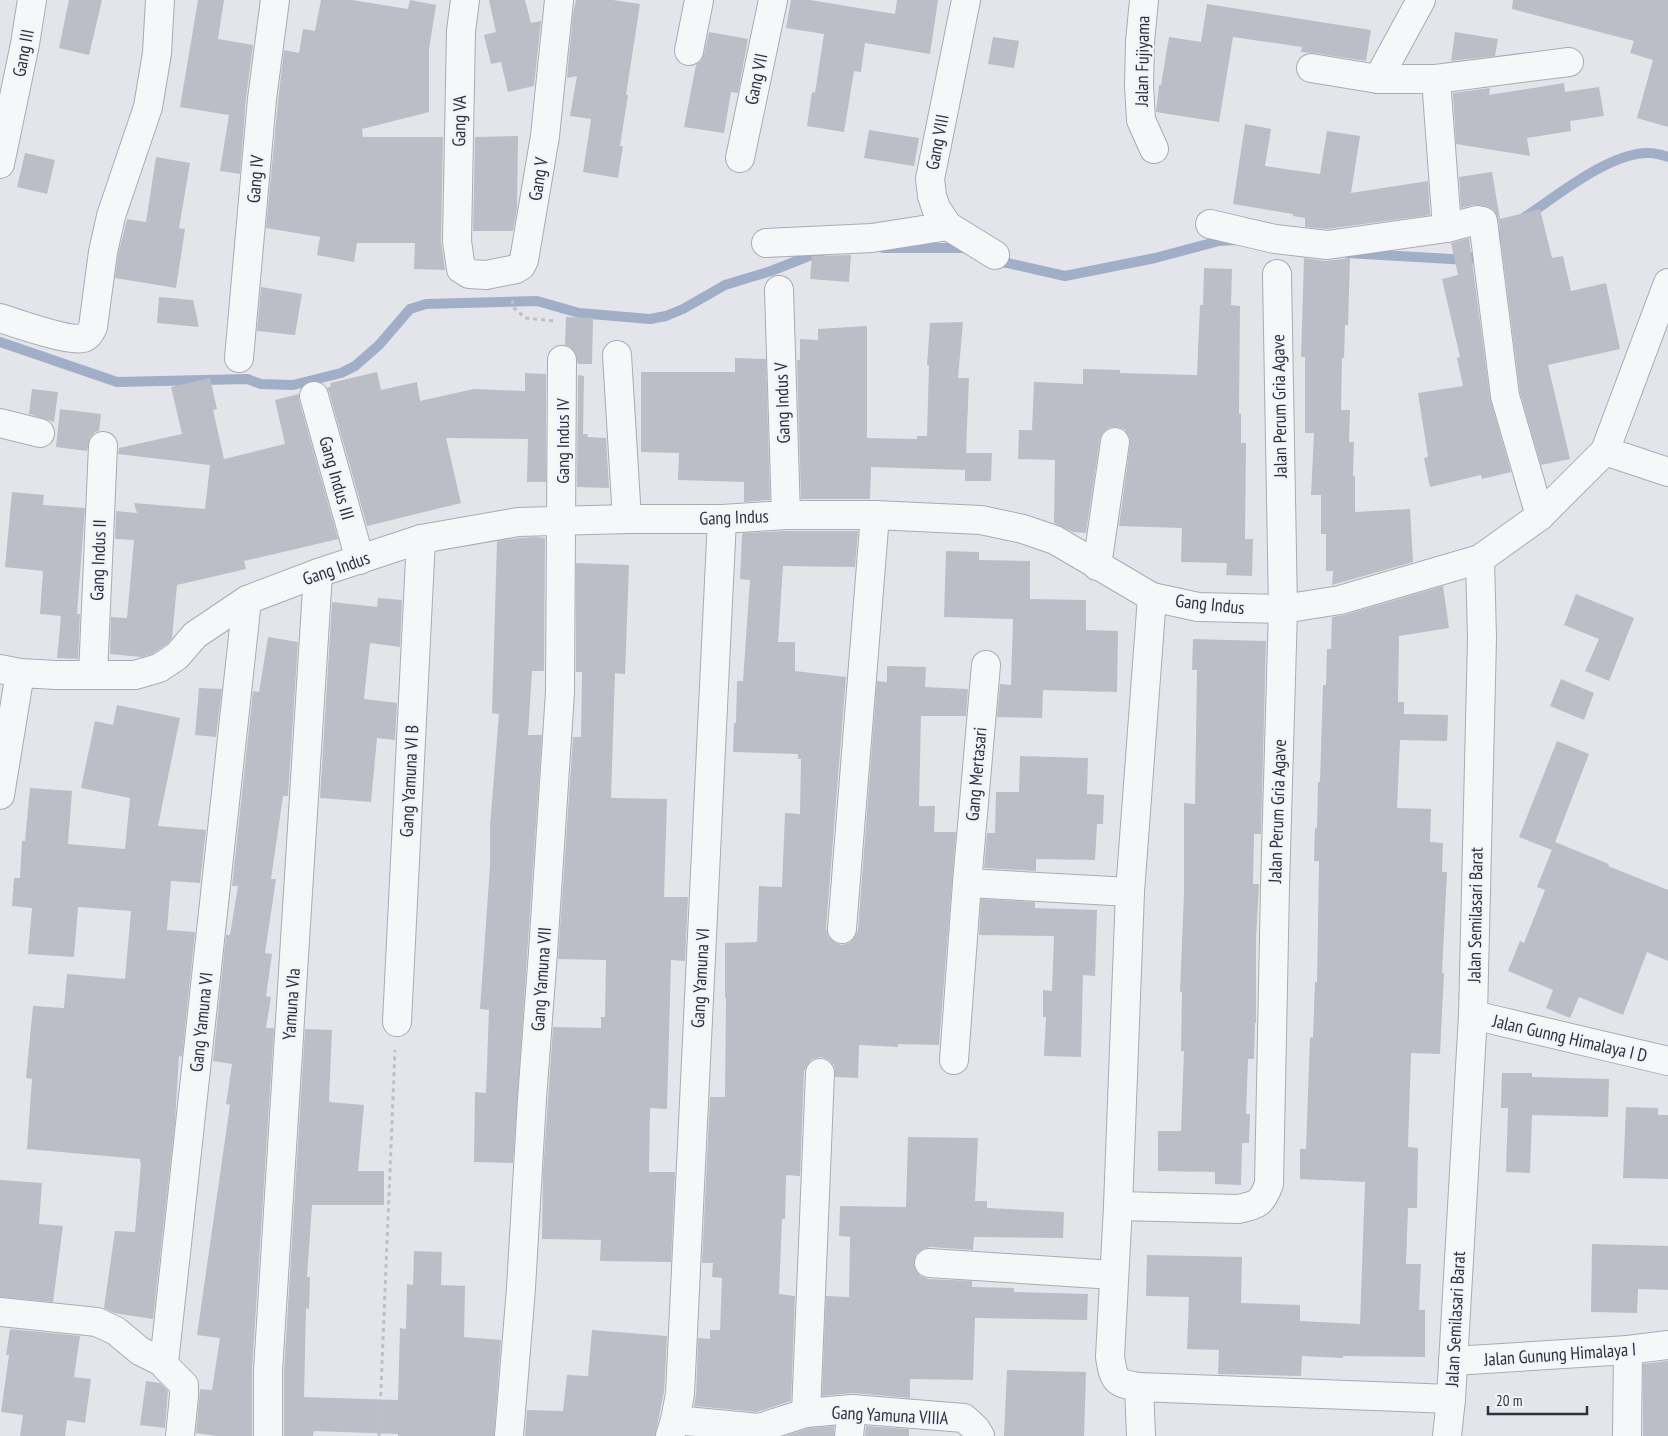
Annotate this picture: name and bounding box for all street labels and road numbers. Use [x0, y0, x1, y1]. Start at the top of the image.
street label: Jalan Fujiyama [1130, 16, 1154, 107]
street label: Gang III [7, 27, 39, 79]
street label: Gang VII [739, 51, 773, 107]
street label: Gang VA [447, 95, 471, 147]
street label: Gang VIII [920, 112, 954, 172]
street label: Gang IV [241, 153, 269, 204]
street label: Gang V [523, 155, 553, 202]
street label: Jalan Perum Gria Agave [1266, 334, 1292, 479]
street label: Gang Indus V [769, 361, 795, 444]
street label: Gang Indus IV [551, 397, 574, 484]
street label: Gang Indus III [314, 434, 360, 522]
street label: Gang Indus [699, 504, 769, 530]
street label: Gang Indus II [85, 519, 111, 601]
street label: Gang Indus [299, 546, 373, 590]
street label: Gang Indus [1174, 589, 1246, 619]
street label: Gang Yamuna VI B [395, 724, 423, 838]
street label: Gang Mertasari [960, 726, 992, 822]
street label: Jalan Perum Gria Agave [1263, 739, 1291, 884]
street label: Jalan Semilasari Barat [1462, 847, 1488, 984]
street label: Gang Yamuna VII [526, 926, 556, 1032]
street label: Gang Yamuna VI [686, 927, 714, 1029]
street label: Yamuna VIa [277, 967, 305, 1041]
street label: Gang Yamuna VI [184, 971, 218, 1073]
street label: Jalan Gunng Himalaya I D [1490, 1009, 1649, 1067]
street label: Jalan Semilasari Barat [1440, 1251, 1470, 1388]
street label: Jalan Gunung Himalaya I [1482, 1337, 1637, 1371]
street label: Gang Yamuna VIIIA [831, 1400, 949, 1430]

